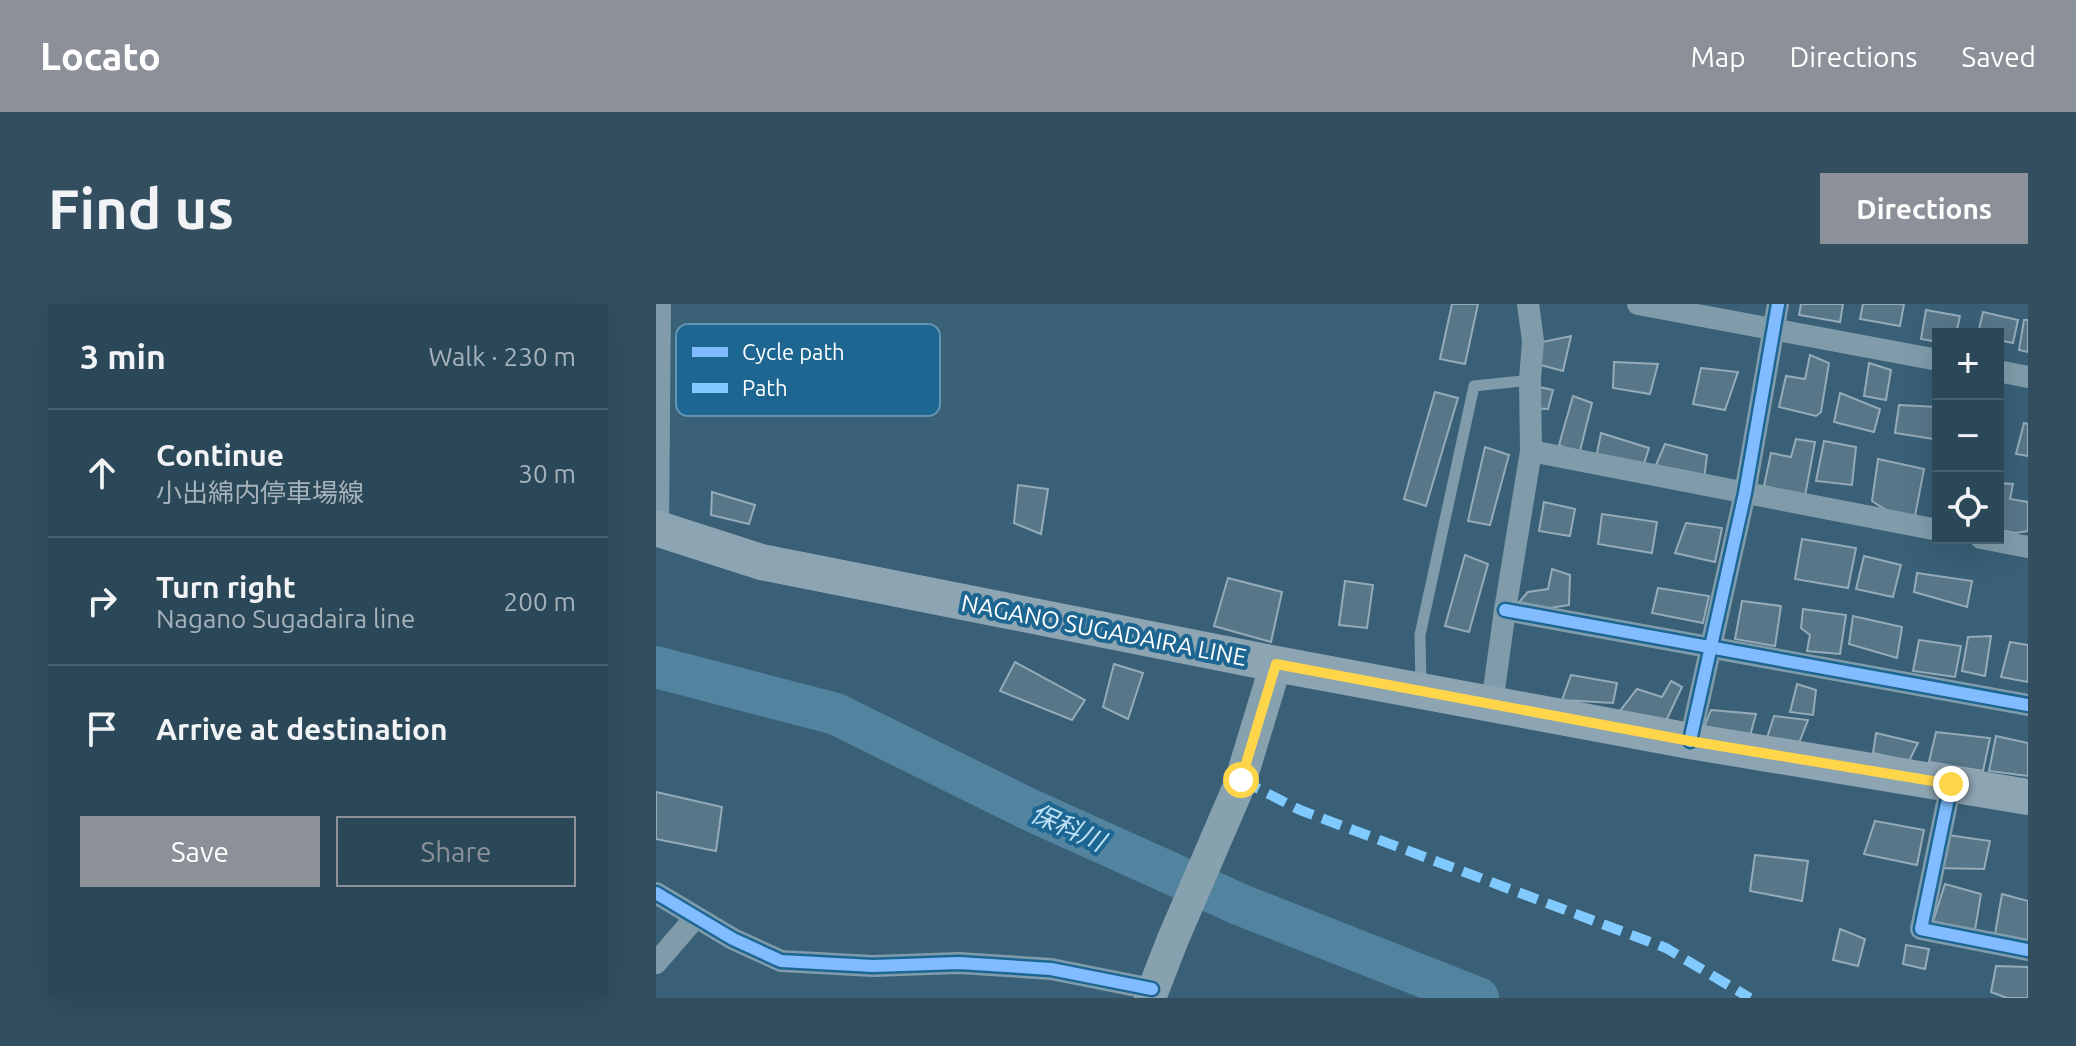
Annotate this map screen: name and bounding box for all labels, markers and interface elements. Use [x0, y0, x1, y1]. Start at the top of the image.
text: Locato [40, 35, 161, 77]
text: Map [1690, 41, 1746, 72]
text: Directions [1790, 41, 1917, 72]
text: Saved [1961, 41, 2036, 72]
button: Directions [1820, 173, 2028, 244]
text: Find us [48, 177, 234, 240]
legend [676, 324, 940, 416]
map controls [1932, 328, 2004, 544]
button: + [1932, 328, 2004, 400]
text: 3 min [80, 337, 166, 375]
text: Cycle path [742, 339, 845, 364]
text: Walk · 230 m [428, 342, 576, 371]
text: Path [742, 375, 787, 400]
button: − [1932, 400, 2004, 472]
text: Continue [156, 438, 284, 472]
icon: ahead [80, 451, 124, 495]
text: 30 m [518, 459, 576, 488]
button: locate [1932, 472, 2004, 544]
text: 小出綿内停車場線 [156, 478, 364, 507]
text: Turn right [156, 570, 296, 604]
icon: right [80, 579, 124, 623]
text: 200 m [504, 587, 576, 616]
street label: NAGANO SUGADAIRA LINE [959, 589, 1249, 671]
text: Nagano Sugadaira line [156, 604, 415, 633]
icon: arrive [80, 707, 124, 751]
text: Arrive at destination [156, 712, 448, 746]
route start [1223, 762, 1259, 798]
route end [1933, 766, 1969, 802]
water label: 保科川 [1026, 798, 1112, 857]
button: Save [80, 816, 320, 887]
button: Share [336, 816, 576, 887]

